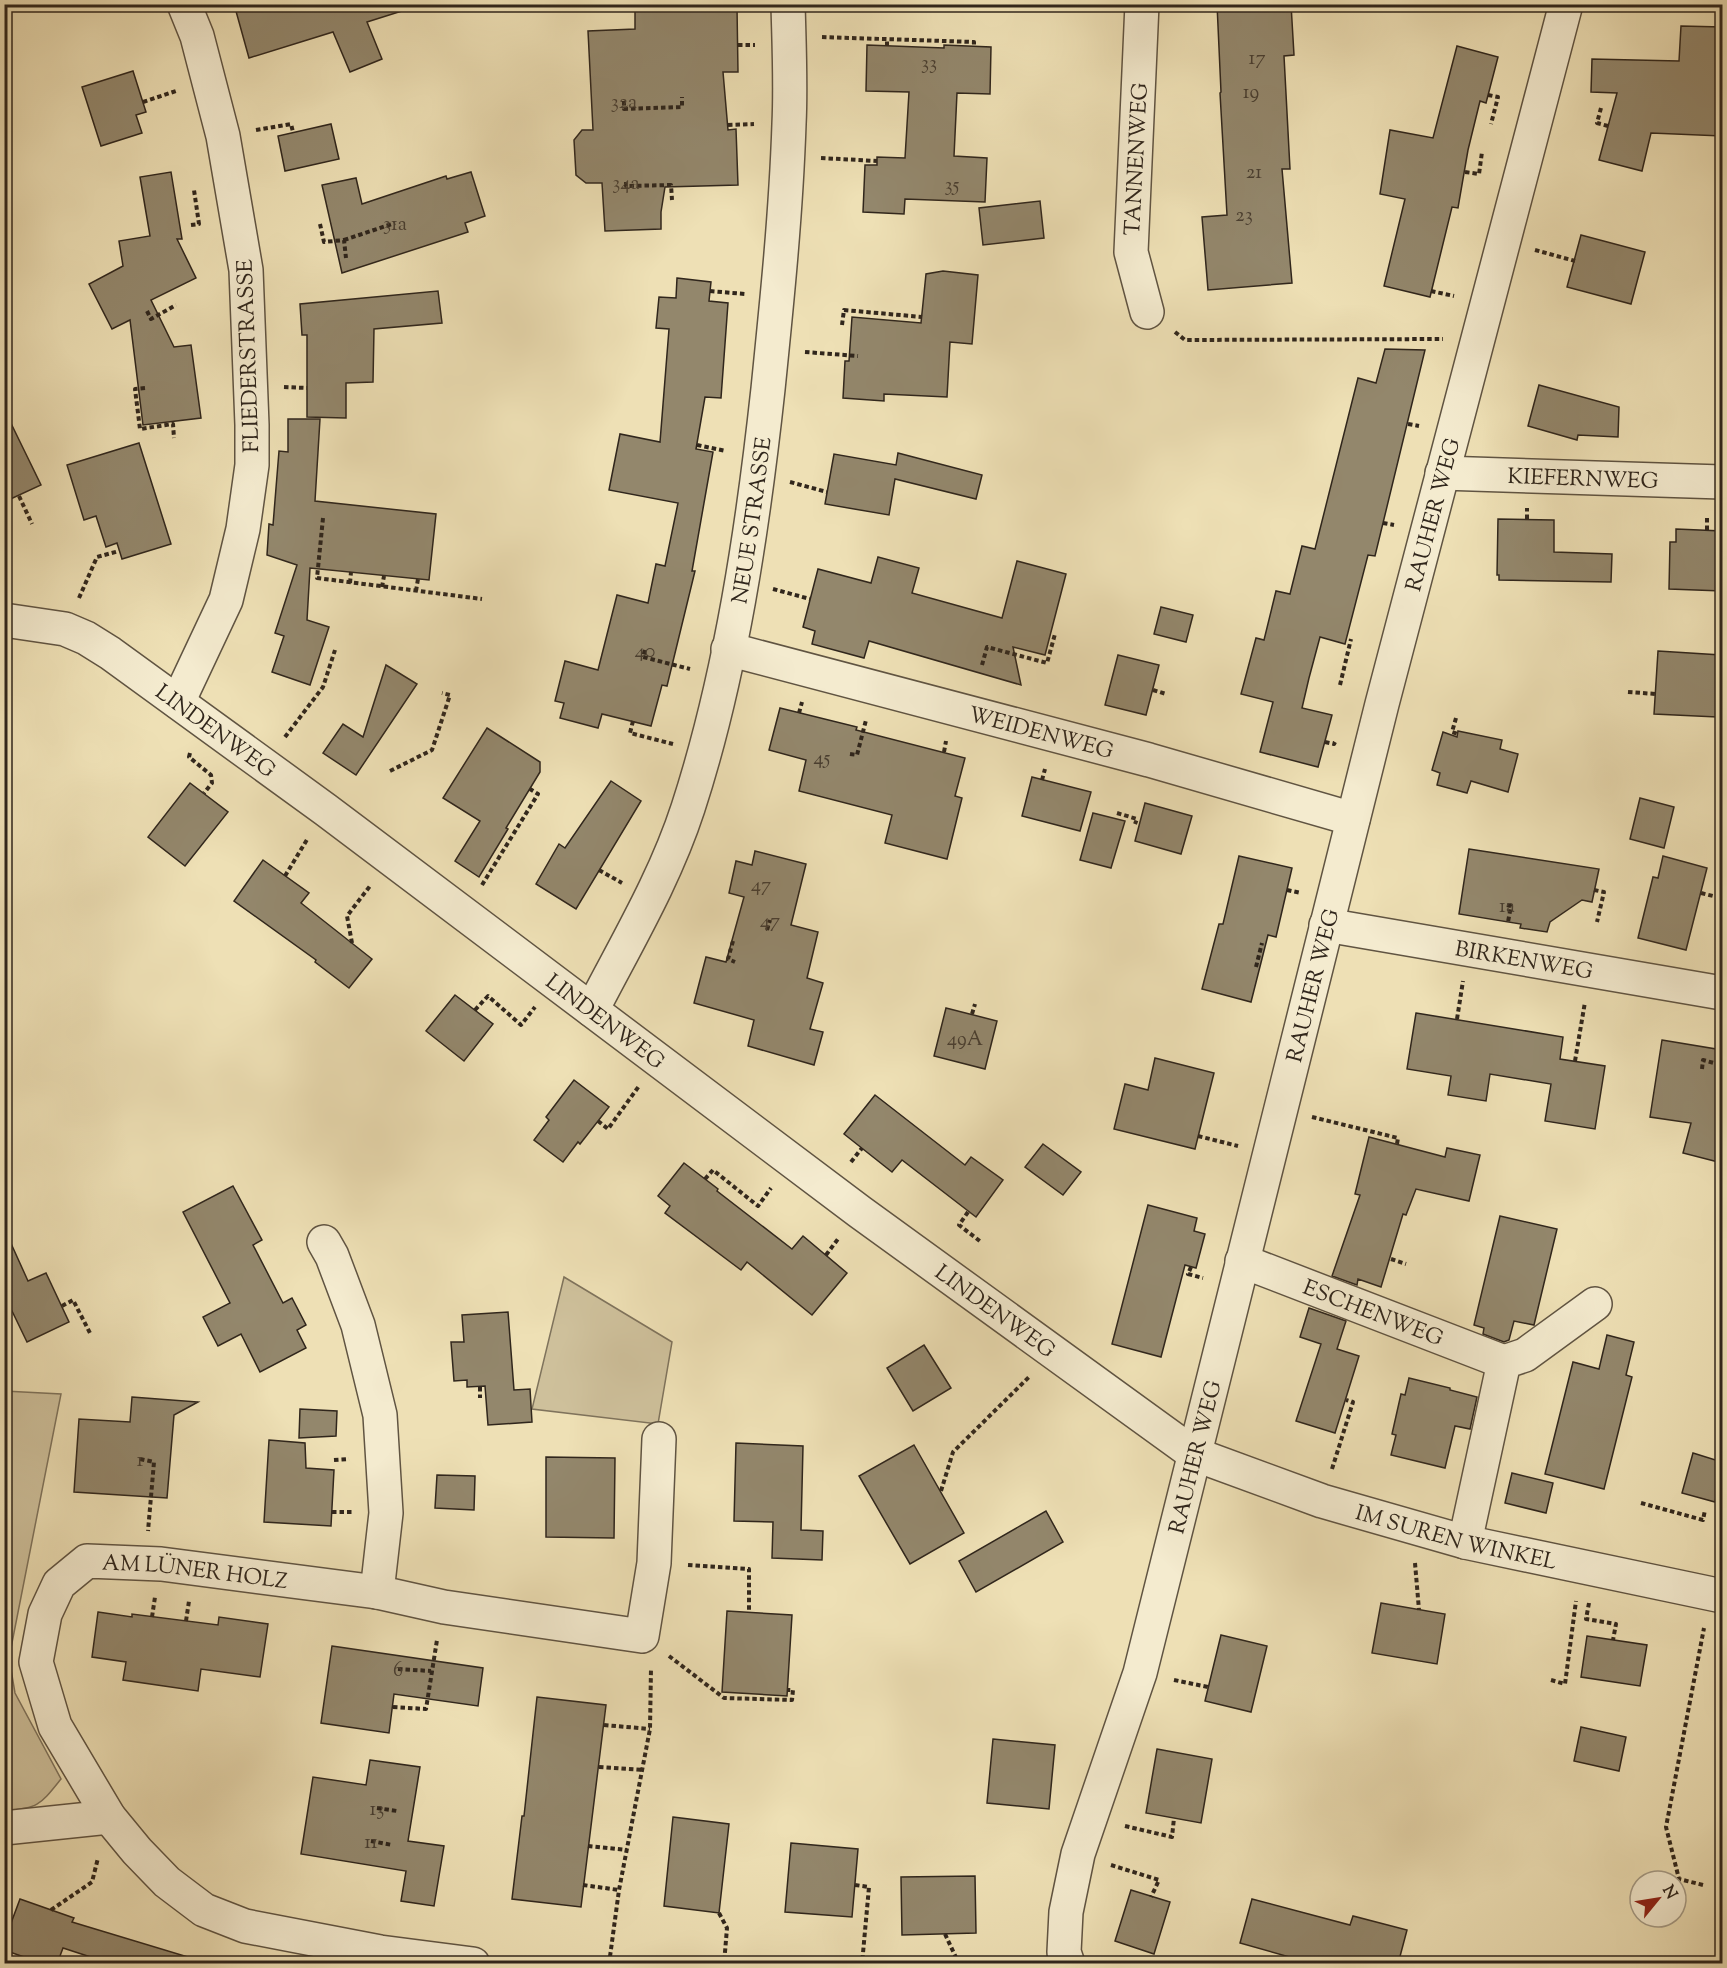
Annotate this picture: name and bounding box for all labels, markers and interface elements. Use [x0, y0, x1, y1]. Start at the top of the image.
house number: 17 [1249, 45, 1265, 74]
house number: 33 [921, 50, 937, 79]
house number: 19 [1243, 79, 1259, 108]
street label: TANNENWEG [1118, 82, 1158, 236]
house number: 32a [611, 89, 637, 118]
house number: 21 [1246, 159, 1262, 188]
house number: 34a [612, 170, 640, 199]
house number: 35 [945, 172, 960, 201]
house number: 23 [1235, 202, 1253, 231]
house number: 31a [383, 211, 407, 240]
street label: FLIEDERSTRASSE [231, 259, 269, 453]
street label: NEUE STRASSE [725, 435, 781, 607]
street label: RAUHER WEG [1399, 435, 1470, 595]
street label: KIEFERNWEG [1507, 462, 1659, 499]
house number: 40 [635, 638, 655, 667]
street label: LINDENWEG [147, 678, 281, 787]
street label: WEIDENWEG [964, 700, 1117, 769]
house number: 45 [814, 745, 831, 774]
house number: 47 [751, 872, 771, 901]
house number: 1a [1499, 893, 1515, 922]
street label: RAUHER WEG [1280, 906, 1349, 1066]
house number: 47 [760, 908, 780, 937]
street label: BIRKENWEG [1452, 934, 1595, 990]
street label: LINDENWEG [538, 967, 670, 1079]
house number: 49A [947, 1026, 983, 1055]
street label: LINDENWEG [927, 1258, 1061, 1367]
street label: ESCHENWEG [1298, 1273, 1447, 1356]
street label: RAUHER WEG [1162, 1377, 1231, 1538]
house number: 1 [137, 1447, 144, 1476]
street label: IM SUREN WINKEL [1351, 1498, 1559, 1580]
street label: AM LÜNER HOLZ [101, 1549, 289, 1599]
house number: 6 [393, 1657, 403, 1686]
house number: 13 [370, 1796, 384, 1825]
house number: 11 [364, 1829, 378, 1858]
north arrow [1628, 1869, 1688, 1929]
text: N [1656, 1881, 1682, 1904]

